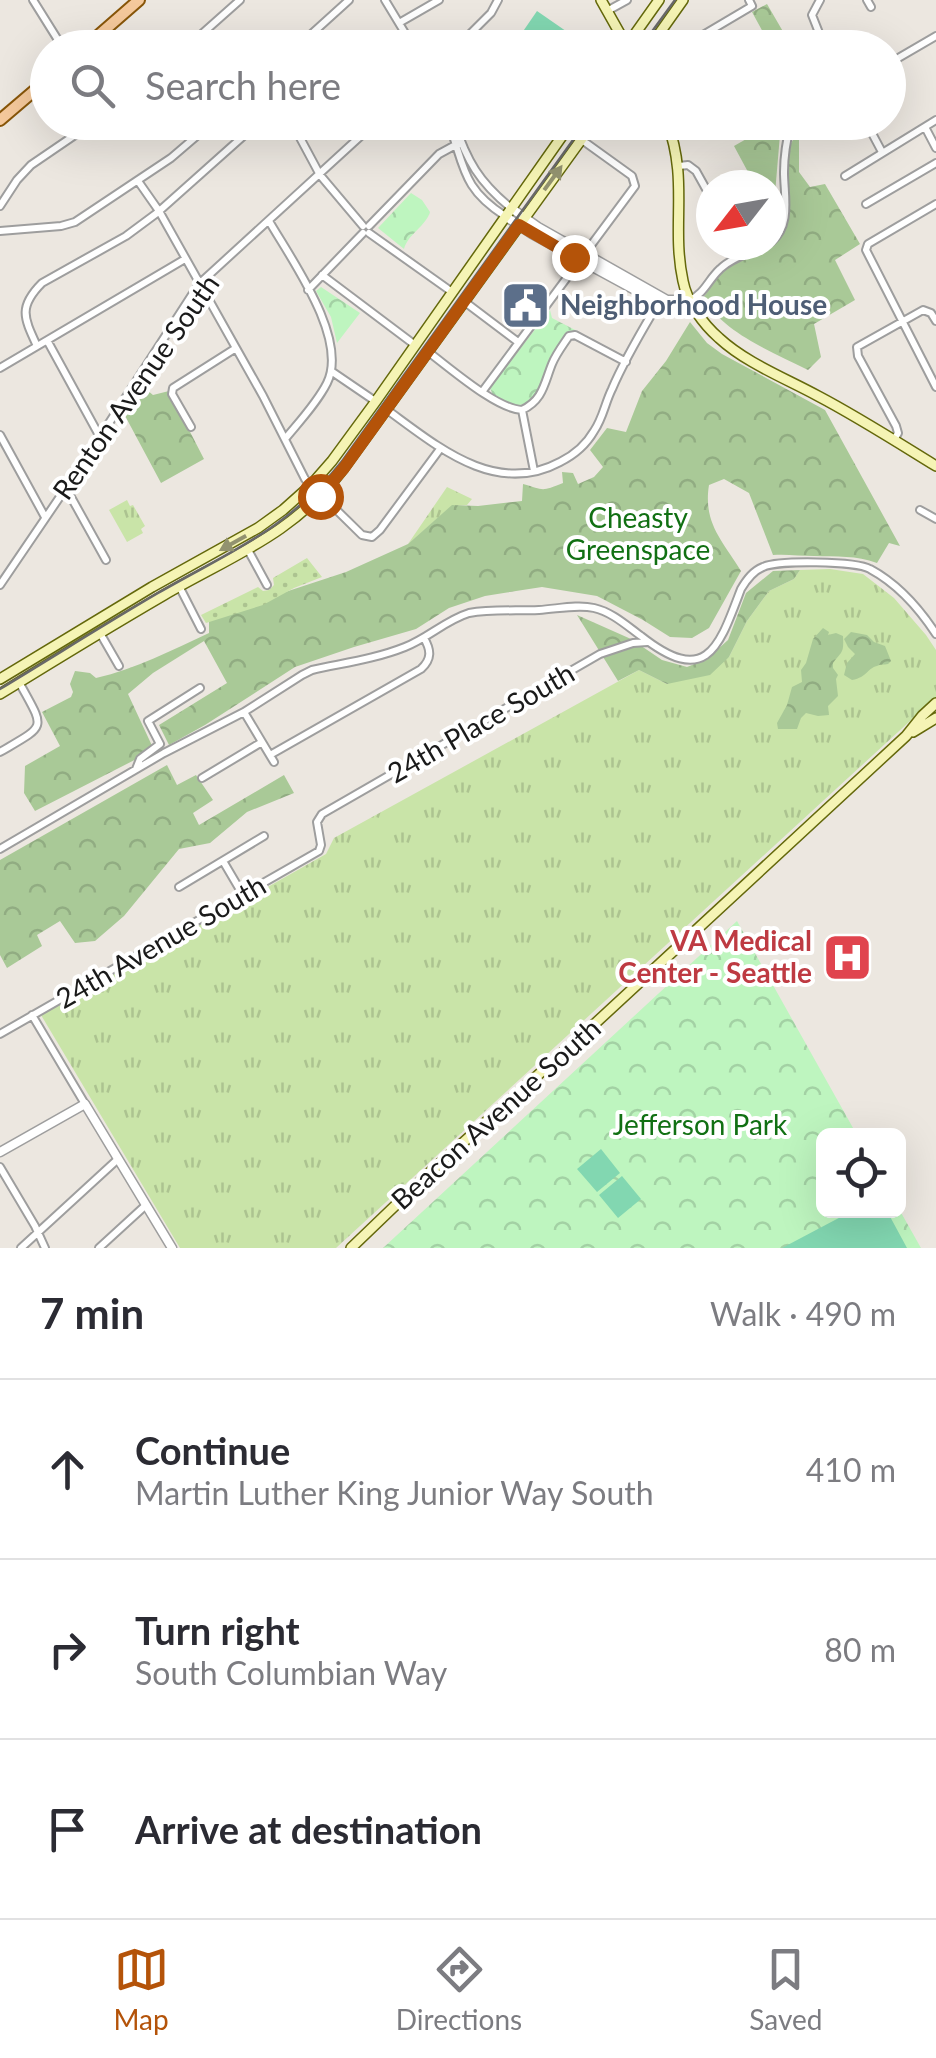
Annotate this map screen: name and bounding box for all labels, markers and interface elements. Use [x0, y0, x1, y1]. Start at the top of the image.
search box [30, 30, 906, 140]
icon: search [65, 58, 120, 113]
text: Search here [145, 62, 341, 108]
one-way arrow [543, 165, 562, 192]
north arrow [696, 170, 786, 260]
route end [552, 235, 598, 281]
street label: Renton Avenue South [45, 267, 226, 505]
public building icon: Neighborhood House [499, 279, 551, 331]
place label: Neighborhood House [560, 287, 827, 321]
route start [298, 474, 344, 520]
park label: Cheasty Greenspace [566, 500, 710, 566]
one-way arrow [218, 534, 247, 551]
street label: 24th Place South [381, 655, 580, 789]
street label: 24th Avenue South [50, 867, 271, 1015]
place label: VA Medical Center - Seattle [618, 923, 812, 989]
hospital icon: VA Medical Center - Seattle [821, 931, 873, 983]
street label: Beacon Avenue South [384, 1010, 607, 1216]
park label: Jefferson Park [613, 1107, 788, 1141]
map controls [816, 1128, 906, 1218]
button: locate [816, 1128, 906, 1218]
text: 7 min [40, 1288, 144, 1338]
text: Walk · 490 m [710, 1294, 896, 1333]
text: Continue [135, 1427, 290, 1473]
icon: ahead [40, 1442, 95, 1497]
text: 410 m [806, 1450, 896, 1489]
text: Martin Luther King Junior Way South [135, 1473, 654, 1512]
text: Turn right [135, 1607, 300, 1653]
icon: right [40, 1622, 95, 1677]
text: 80 m [824, 1630, 896, 1669]
text: South Columbian Way [135, 1653, 447, 1692]
icon: arrive [40, 1802, 95, 1857]
text: Arrive at destination [135, 1806, 482, 1852]
tab: Map [114, 1942, 169, 2036]
tab: Directions [396, 1942, 522, 2036]
tab: Saved [749, 1942, 822, 2036]

